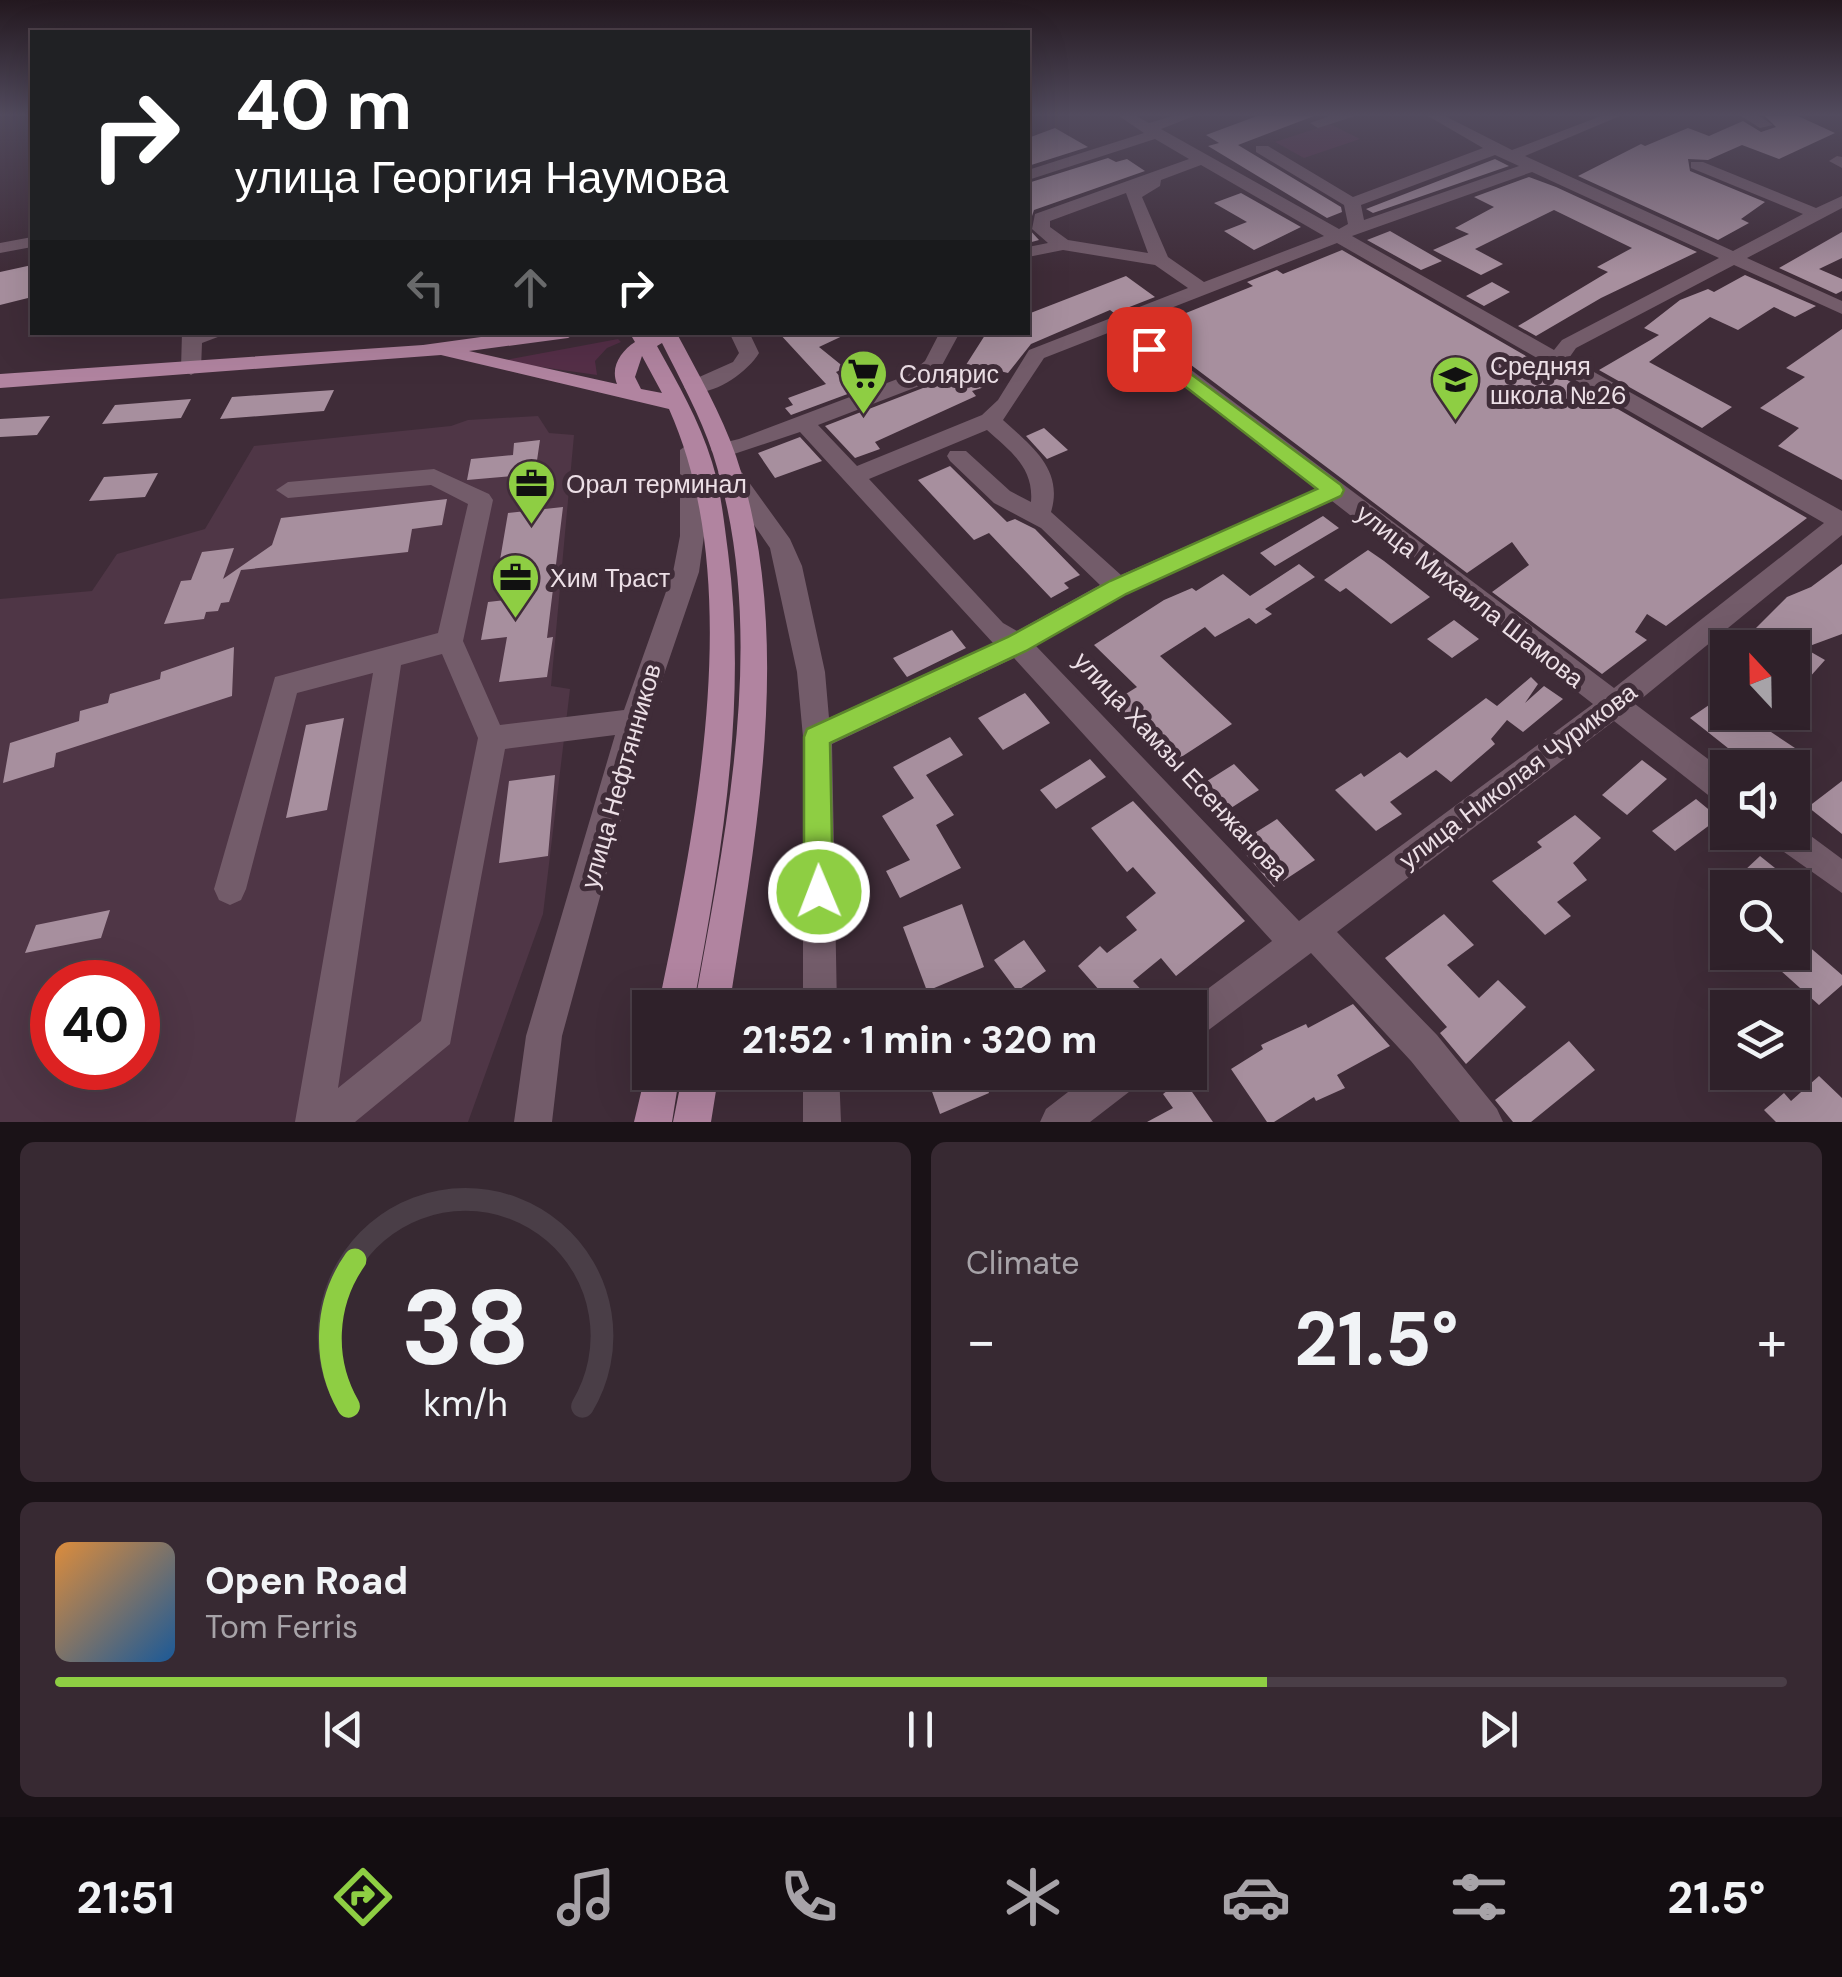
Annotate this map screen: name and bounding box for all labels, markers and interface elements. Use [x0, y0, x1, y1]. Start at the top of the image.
text: 40 m [235, 60, 412, 151]
icon: right [70, 70, 200, 200]
text: улица Георгия Наумова [235, 148, 728, 207]
icon: left [398, 260, 453, 315]
icon: ahead [503, 260, 558, 315]
icon: right [608, 260, 663, 315]
pin [1107, 307, 1192, 392]
icon: arrive [1122, 322, 1177, 377]
supermarket icon: Солярис [838, 348, 890, 416]
place label: Средняя школа №26 [1490, 350, 1627, 412]
school or university icon: Средняя школа №26 [1429, 354, 1481, 422]
place label: Солярис [899, 358, 999, 391]
office icon: Орал терминал [505, 458, 557, 526]
place label: Орал терминал [566, 468, 747, 501]
street label: улица Михаила Шамова [1349, 497, 1591, 695]
office icon: Хим Траст [489, 552, 541, 620]
place label: Хим Траст [550, 562, 671, 595]
north arrow [1710, 630, 1810, 730]
map controls [1710, 630, 1810, 1090]
street label: улица Хамзы Есенжанова [1066, 645, 1296, 887]
street label: улица Нефтянников [573, 660, 669, 892]
street label: улица Николая Чурикова [1392, 676, 1644, 876]
button: sound [1710, 750, 1810, 850]
position arrow [767, 840, 871, 944]
button: search [1710, 870, 1810, 970]
speed limit sign: 40 [30, 960, 160, 1090]
button: layers [1710, 990, 1810, 1090]
text: 21:52 · 1 min · 320 m [742, 1015, 1097, 1065]
text: Climate [966, 1242, 1080, 1284]
text: 38 [401, 1261, 530, 1396]
text: 21.5° [1294, 1291, 1459, 1388]
text: − [966, 1305, 996, 1377]
text: + [1757, 1305, 1787, 1377]
text: km/h [423, 1381, 508, 1427]
text: Open Road [205, 1556, 408, 1606]
text: Tom Ferris [205, 1606, 358, 1648]
icon: previous [316, 1702, 371, 1757]
icon: pause [893, 1702, 948, 1757]
icon: next [1471, 1702, 1526, 1757]
icon: directions [328, 1862, 398, 1932]
icon: music [551, 1862, 621, 1932]
icon: phone [774, 1862, 844, 1932]
icon: climate [998, 1862, 1068, 1932]
icon: car [1221, 1862, 1291, 1932]
icon: filters [1444, 1862, 1514, 1932]
text: 21:51 [77, 1868, 175, 1927]
text: 21.5° [1667, 1868, 1765, 1927]

